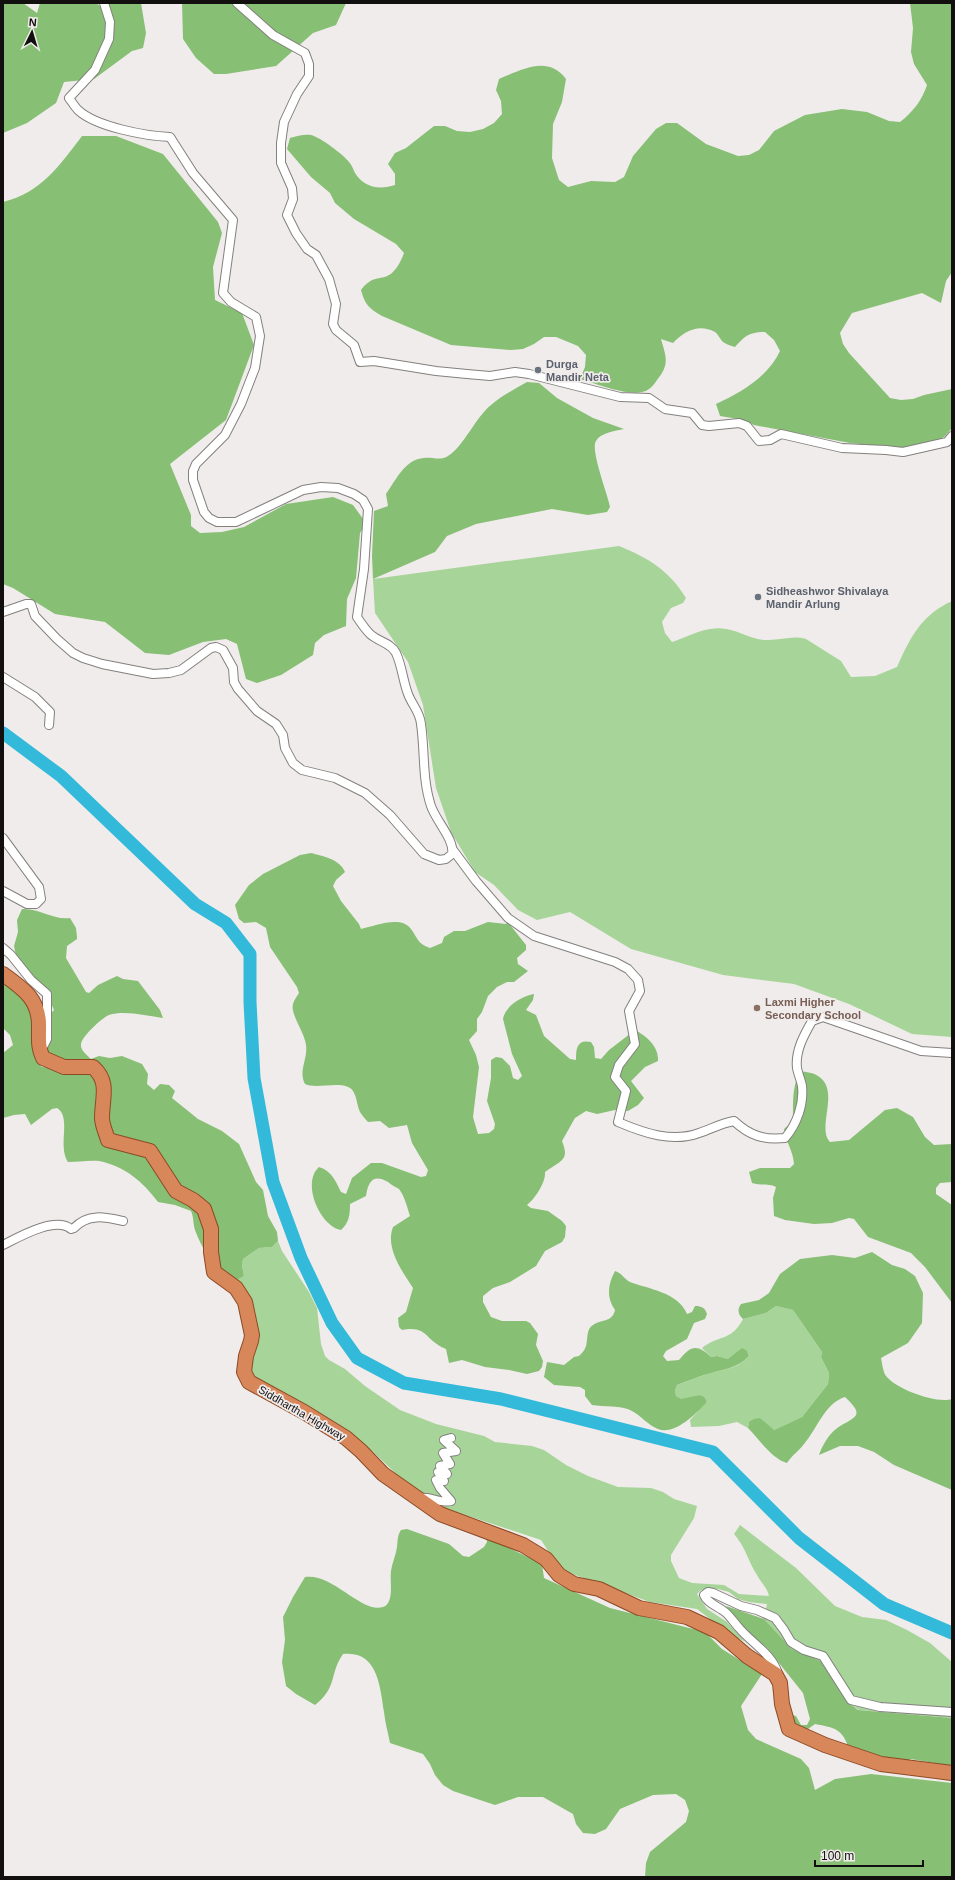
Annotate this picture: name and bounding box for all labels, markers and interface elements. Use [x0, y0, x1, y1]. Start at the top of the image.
north arrow [12, 12, 52, 52]
text: N [28, 16, 37, 28]
place label: Durga Mandir Neta [546, 358, 610, 383]
marker: Durga Mandir Neta [533, 365, 543, 375]
place label: Sidheashwor Shivalaya Mandir Arlung [766, 585, 889, 610]
marker: Sidheashwor Shivalaya Mandir Arlung [753, 592, 763, 602]
place label: Laxmi Higher Secondary School [765, 996, 861, 1021]
marker: Laxmi Higher Secondary School [752, 1003, 762, 1013]
street label: Siddhartha Highway [256, 1383, 348, 1443]
scale bar [815, 1842, 923, 1868]
text: 100 m [821, 1849, 854, 1863]

